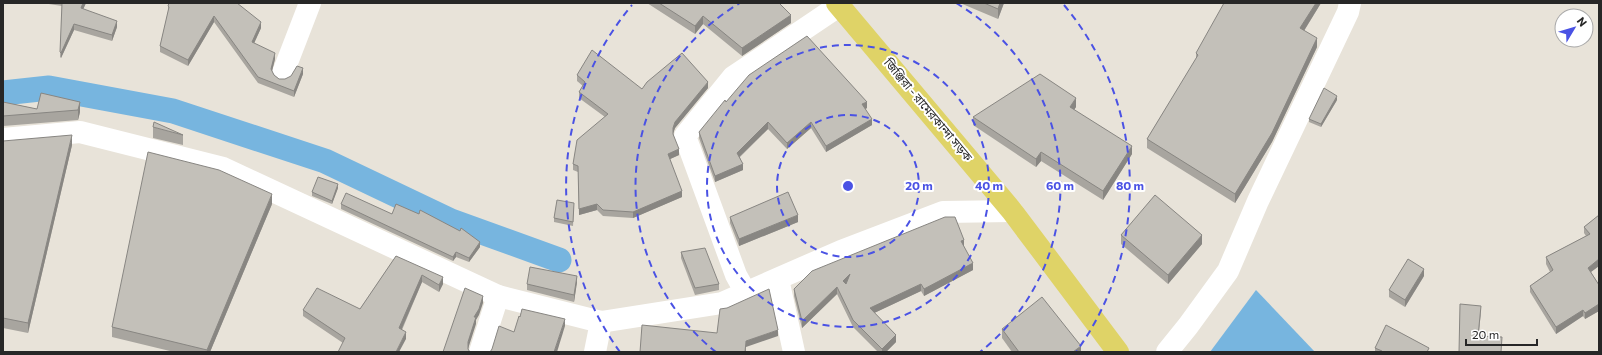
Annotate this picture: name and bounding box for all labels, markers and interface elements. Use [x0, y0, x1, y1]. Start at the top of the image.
north arrow [1554, 8, 1594, 48]
text: N [1575, 14, 1590, 29]
street label: জিঞ্জিরা - রামেরকান্দা সড়ক [880, 55, 976, 164]
text: 20 m [905, 178, 933, 192]
text: 40 m [975, 178, 1003, 192]
text: 60 m [1046, 178, 1074, 192]
text: 80 m [1116, 178, 1144, 192]
centre of rings [841, 179, 855, 193]
scale bar [1466, 321, 1537, 347]
text: 20 m [1472, 327, 1499, 341]

